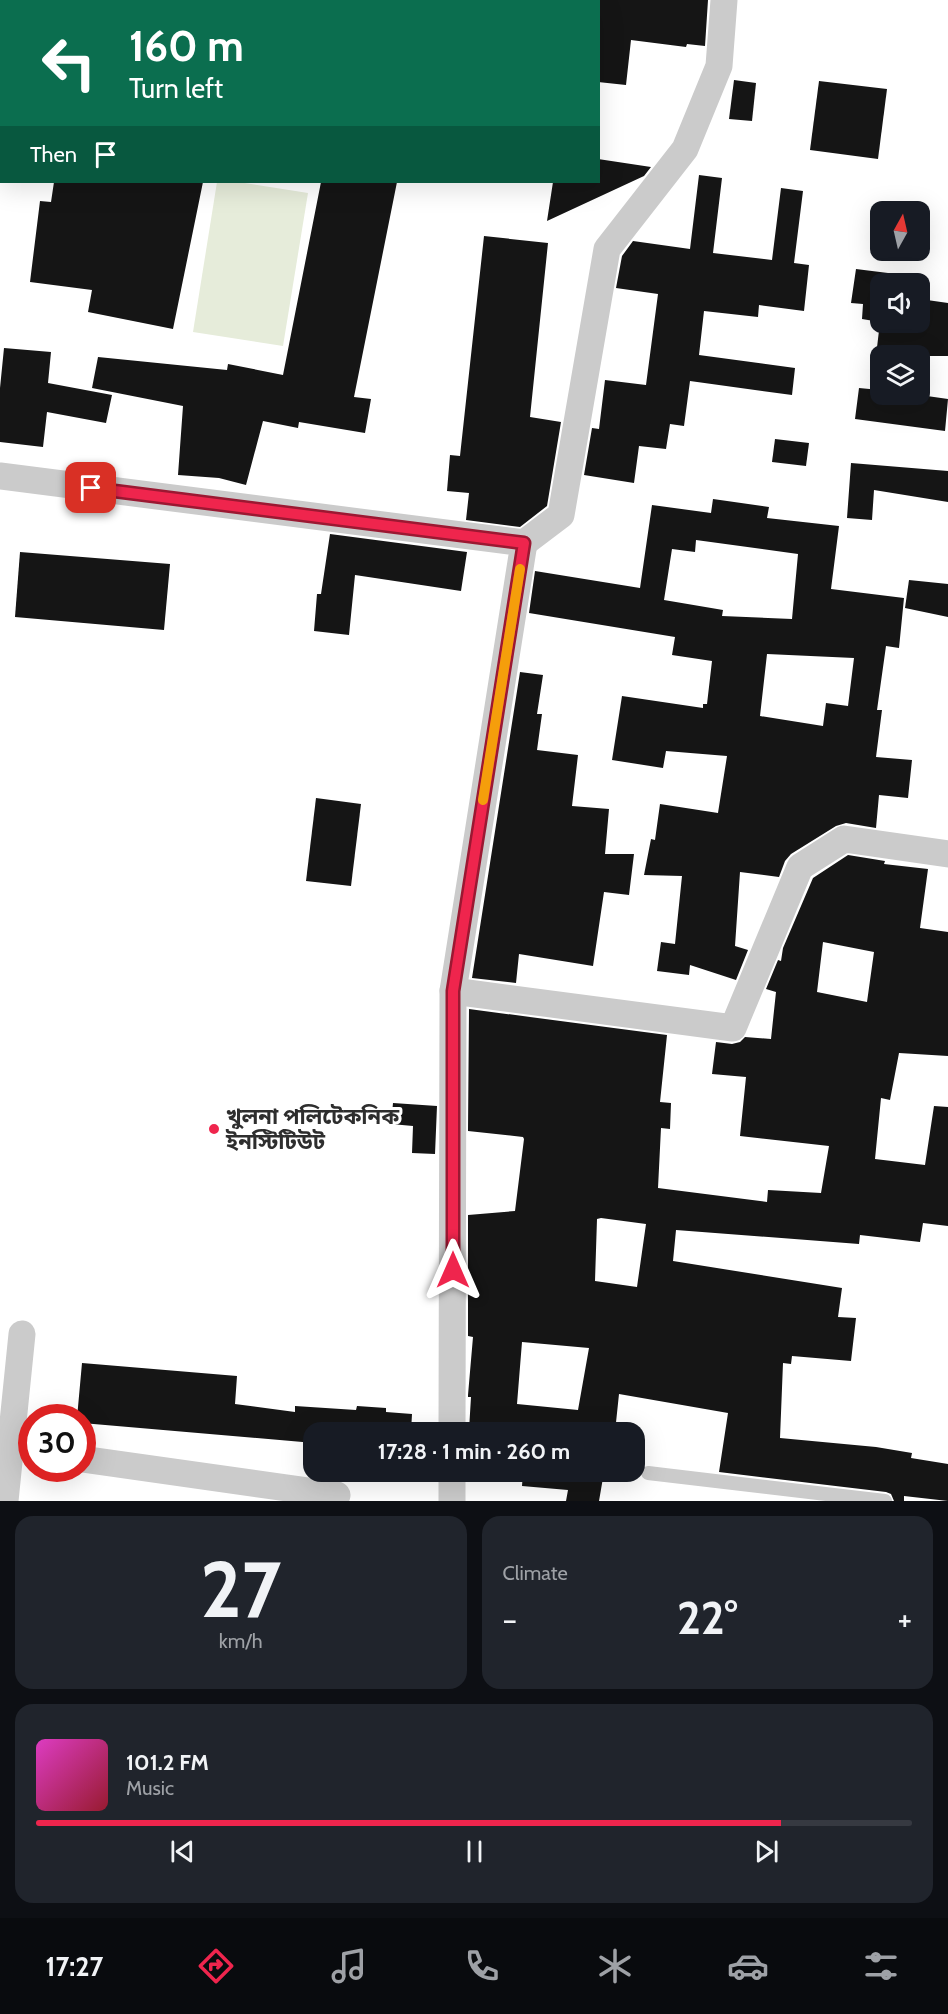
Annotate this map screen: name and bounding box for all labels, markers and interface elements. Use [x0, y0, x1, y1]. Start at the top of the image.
text: 160 m [129, 20, 244, 72]
icon: left [30, 24, 108, 102]
text: Turn left [129, 72, 223, 105]
icon: arrive [89, 138, 122, 171]
text: Then [30, 141, 77, 168]
north arrow [870, 201, 930, 261]
map controls [870, 201, 930, 405]
button: sound [870, 273, 930, 333]
button: layers [870, 345, 930, 405]
pin [65, 462, 116, 513]
icon: arrive [74, 471, 107, 504]
place label: খুলনা পলিটেকনিক ইনস্টিটিউট [225, 1103, 400, 1155]
marker: খুলনা পলিটেকনিক ইনস্টিটিউট [207, 1122, 221, 1136]
position arrow [421, 1238, 485, 1302]
speed limit sign: 30 [18, 1404, 96, 1482]
text: 17:28 · 1 min · 260 m [378, 1438, 570, 1465]
text: 27 [200, 1542, 281, 1637]
text: Climate [503, 1561, 568, 1585]
text: 22° [677, 1591, 738, 1645]
text: − [503, 1599, 517, 1639]
text: + [897, 1599, 912, 1639]
text: km/h [219, 1629, 263, 1653]
text: 101.2 FM [126, 1749, 209, 1776]
text: Music [126, 1776, 174, 1800]
icon: previous [166, 1835, 199, 1868]
icon: pause [458, 1835, 491, 1868]
icon: next [750, 1835, 783, 1868]
icon: directions [195, 1945, 237, 1987]
icon: music [328, 1945, 370, 1987]
icon: phone [461, 1945, 503, 1987]
icon: climate [594, 1945, 636, 1987]
icon: car [727, 1945, 769, 1987]
icon: filters [860, 1945, 902, 1987]
text: 17:27 [46, 1950, 103, 1983]

